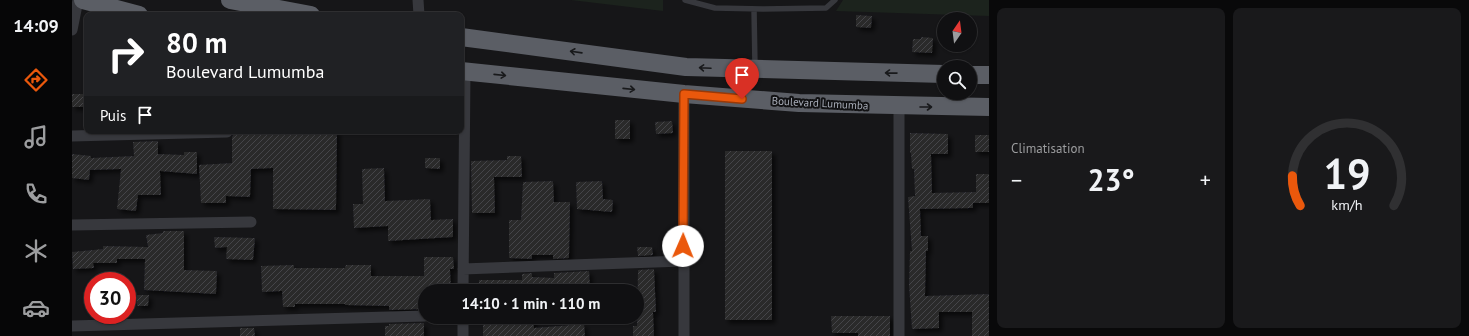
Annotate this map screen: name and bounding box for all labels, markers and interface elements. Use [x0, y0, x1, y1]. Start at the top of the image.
north arrow [937, 12, 977, 52]
map controls [937, 12, 977, 100]
text: 14:09 [13, 14, 59, 37]
text: 80 m [166, 24, 227, 61]
icon: right [100, 28, 152, 80]
one-way arrow [570, 48, 583, 56]
pin [725, 58, 759, 99]
text: Boulevard Lumumba [166, 60, 324, 83]
button: search [937, 60, 977, 100]
one-way arrow [699, 64, 712, 71]
icon: arrive [731, 64, 753, 86]
icon: directions [22, 66, 50, 94]
one-way arrow [885, 69, 898, 77]
one-way arrow [493, 71, 506, 79]
one-way arrow [622, 85, 635, 92]
street label: Boulevard Lumumba [771, 93, 869, 113]
one-way arrow [919, 103, 932, 111]
icon: arrive [134, 104, 156, 126]
text: Puis [100, 106, 126, 125]
icon: music [22, 123, 50, 151]
text: Climatisation [1011, 140, 1085, 157]
text: 19 [1323, 147, 1371, 200]
text: 23° [1087, 160, 1135, 199]
text: − [1011, 166, 1022, 194]
text: + [1200, 166, 1211, 194]
icon: phone [22, 180, 50, 208]
text: km/h [1331, 195, 1363, 214]
position arrow [662, 225, 704, 267]
icon: climate [22, 237, 50, 265]
speed limit sign: 30 [84, 272, 136, 324]
icon: car [22, 294, 50, 322]
text: 14:10 · 1 min · 110 m [462, 294, 600, 313]

